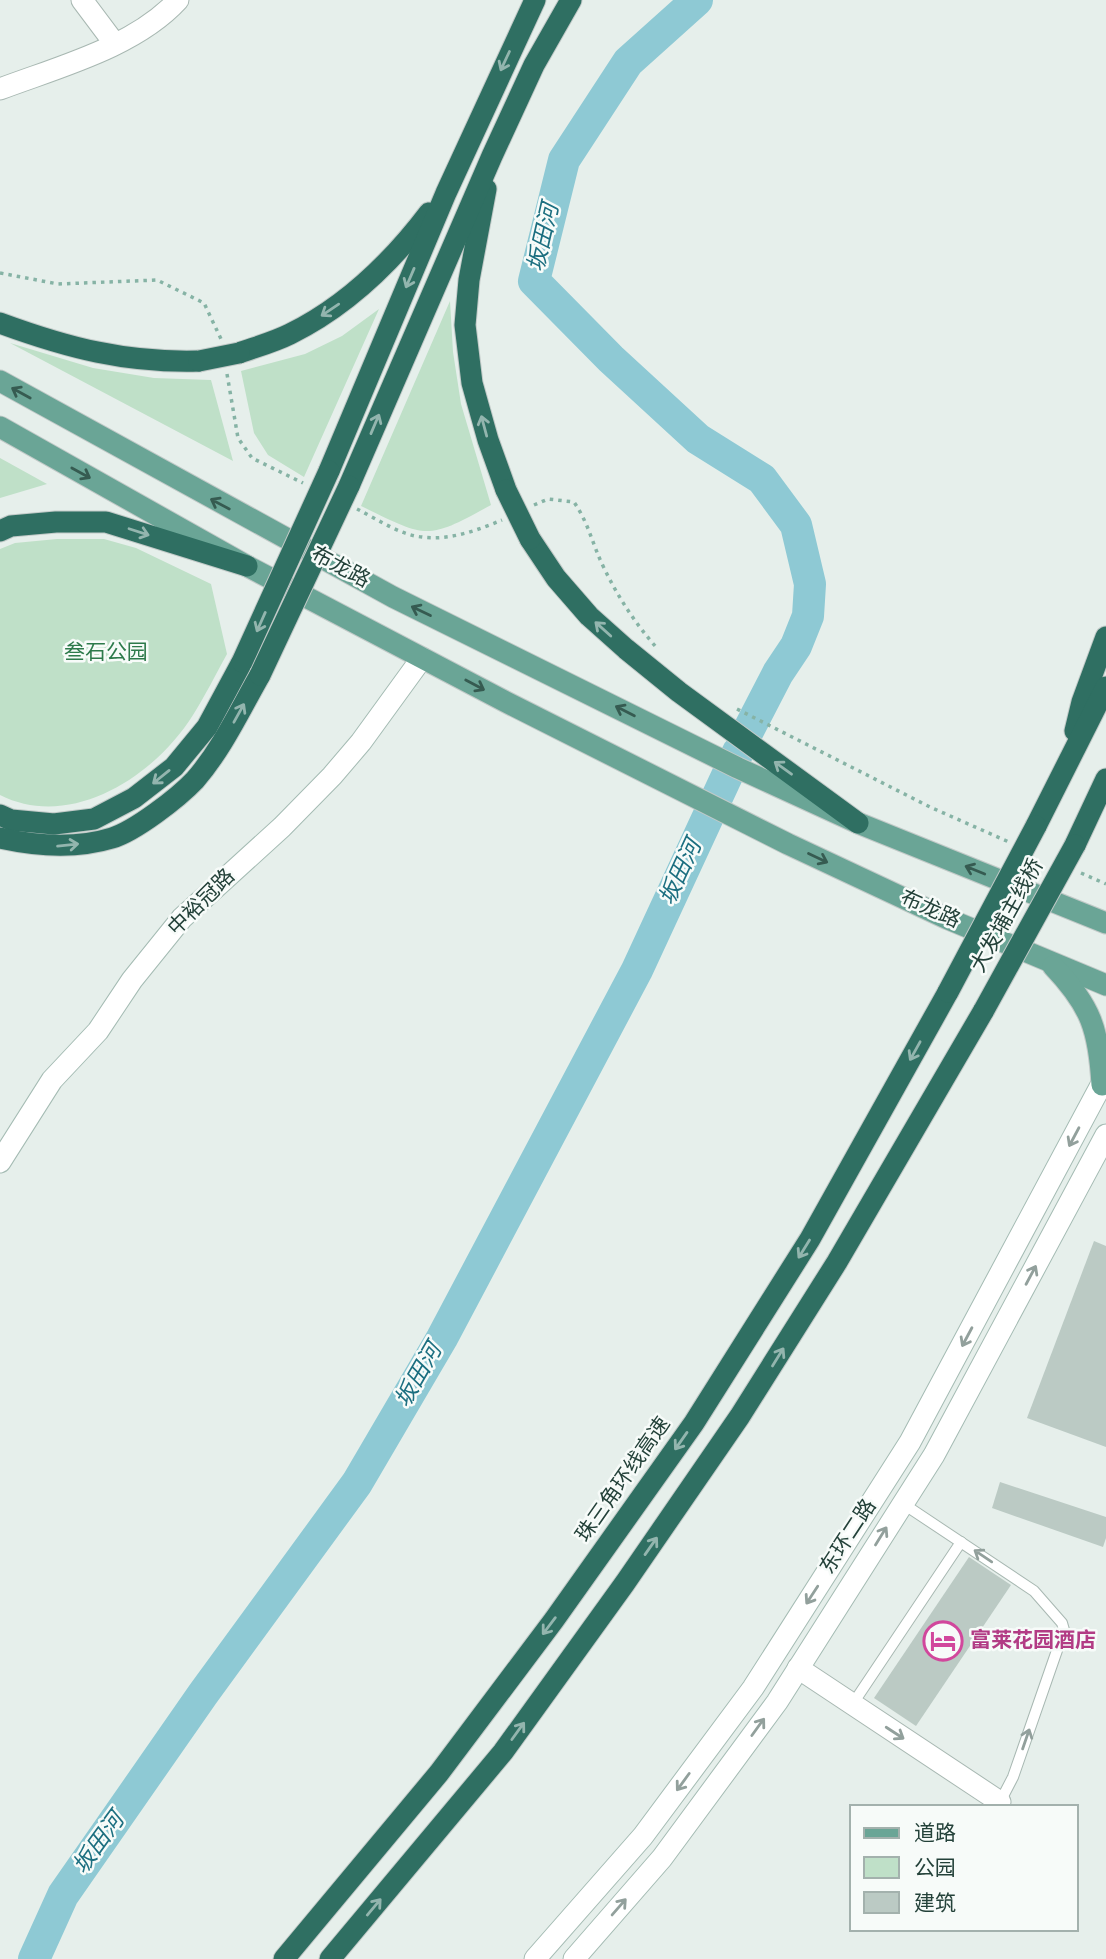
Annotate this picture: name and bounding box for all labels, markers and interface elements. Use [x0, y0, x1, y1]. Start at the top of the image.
one-way arrow [498, 50, 512, 71]
water label: 坂田河 [523, 197, 568, 275]
one-way arrow [403, 267, 416, 288]
one-way arrow [321, 303, 340, 318]
one-way arrow [12, 386, 32, 400]
one-way arrow [370, 413, 383, 435]
one-way arrow [477, 415, 490, 438]
one-way arrow [70, 466, 90, 480]
one-way arrow [211, 497, 231, 511]
one-way arrow [128, 526, 150, 539]
street label: 布龙路 [306, 541, 374, 595]
one-way arrow [411, 603, 432, 617]
one-way arrow [253, 611, 267, 632]
one-way arrow [594, 621, 612, 637]
park label: 叁石公园 [64, 640, 148, 667]
one-way arrow [464, 679, 485, 693]
one-way arrow [232, 703, 246, 723]
one-way arrow [616, 703, 636, 717]
one-way arrow [774, 761, 793, 776]
one-way arrow [153, 769, 171, 784]
water label: 坂田河 [654, 832, 711, 910]
one-way arrow [56, 838, 78, 851]
one-way arrow [807, 852, 828, 865]
street label: 大发埔主线桥 [966, 854, 1050, 978]
one-way arrow [964, 863, 986, 876]
street label: 中裕冠路 [163, 864, 241, 942]
street label: 布龙路 [896, 885, 964, 935]
one-way arrow [908, 1040, 921, 1061]
one-way arrow [1067, 1126, 1081, 1147]
one-way arrow [796, 1239, 810, 1259]
one-way arrow [1024, 1265, 1038, 1286]
one-way arrow [960, 1326, 973, 1347]
water label: 坂田河 [390, 1335, 452, 1413]
one-way arrow [770, 1348, 785, 1367]
street label: 珠三角环线高速 [571, 1412, 677, 1548]
one-way arrow [674, 1431, 688, 1450]
street label: 东环二路 [815, 1494, 883, 1580]
one-way arrow [875, 1527, 889, 1547]
one-way arrow [644, 1537, 658, 1556]
one-way arrow [973, 1549, 993, 1563]
one-way arrow [805, 1585, 820, 1604]
one-way arrow [542, 1617, 557, 1635]
hotel icon: 富莱花园酒店 [922, 1620, 964, 1662]
place label: 富莱花园酒店 [970, 1628, 1096, 1655]
one-way arrow [750, 1718, 765, 1737]
one-way arrow [511, 1722, 526, 1741]
one-way arrow [885, 1727, 905, 1741]
one-way arrow [1021, 1728, 1033, 1750]
one-way arrow [676, 1772, 690, 1791]
water label: 坂田河 [68, 1804, 134, 1880]
legend [850, 1805, 1078, 1931]
text: 道路 [914, 1821, 956, 1848]
text: 公园 [914, 1856, 956, 1883]
text: 建筑 [914, 1891, 956, 1918]
one-way arrow [367, 1898, 382, 1916]
one-way arrow [611, 1899, 627, 1917]

